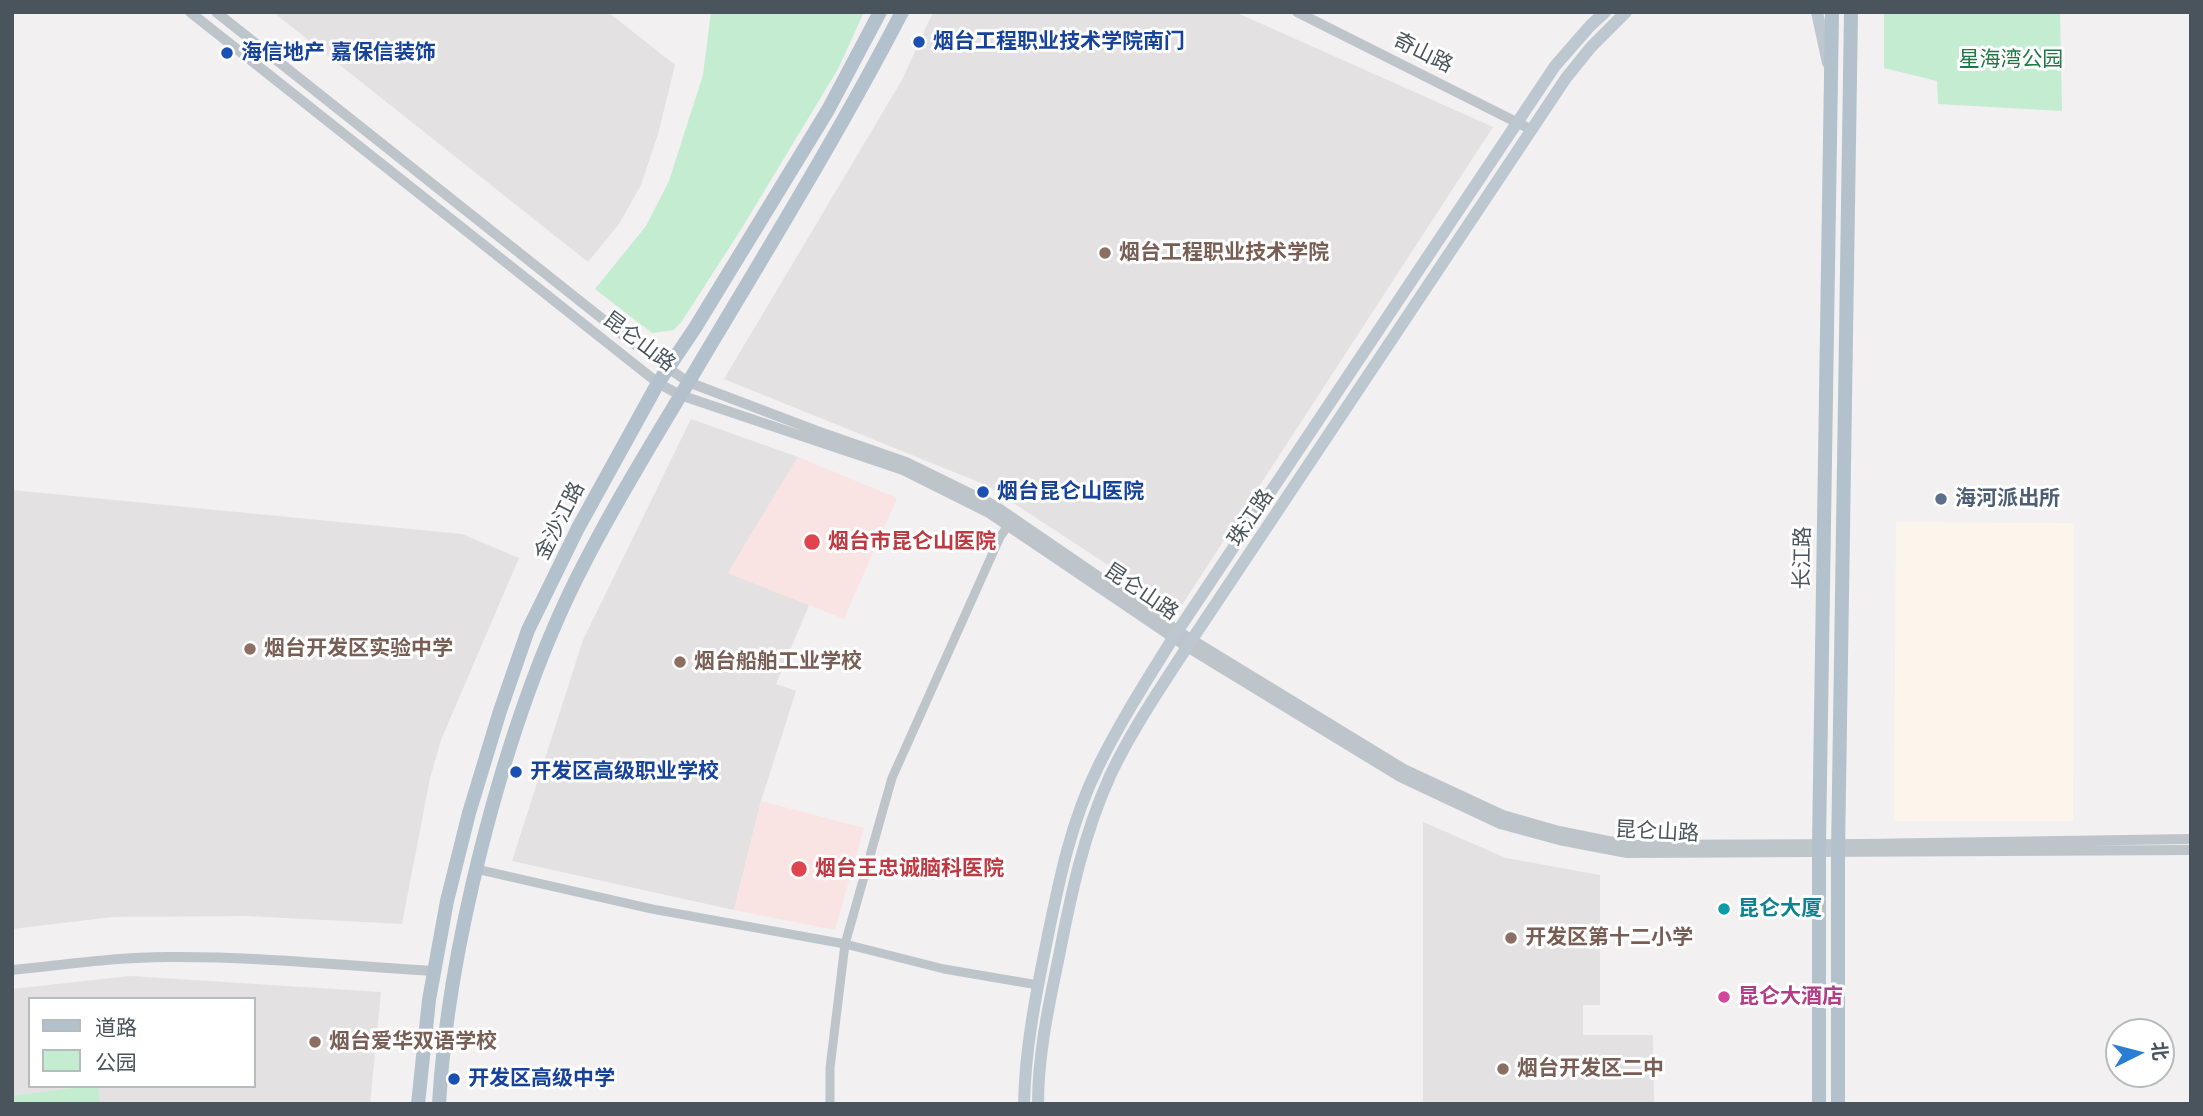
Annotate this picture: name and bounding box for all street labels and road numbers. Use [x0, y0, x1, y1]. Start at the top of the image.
street label: 奇山路 [1389, 28, 1457, 78]
street label: 昆仑山路 [598, 307, 680, 377]
street label: 金沙江路 [530, 478, 590, 564]
street label: 珠江路 [1223, 485, 1279, 551]
street label: 长江路 [1790, 526, 1816, 590]
street label: 昆仑山路 [1099, 558, 1183, 626]
street label: 昆仑山路 [1614, 817, 1700, 847]

